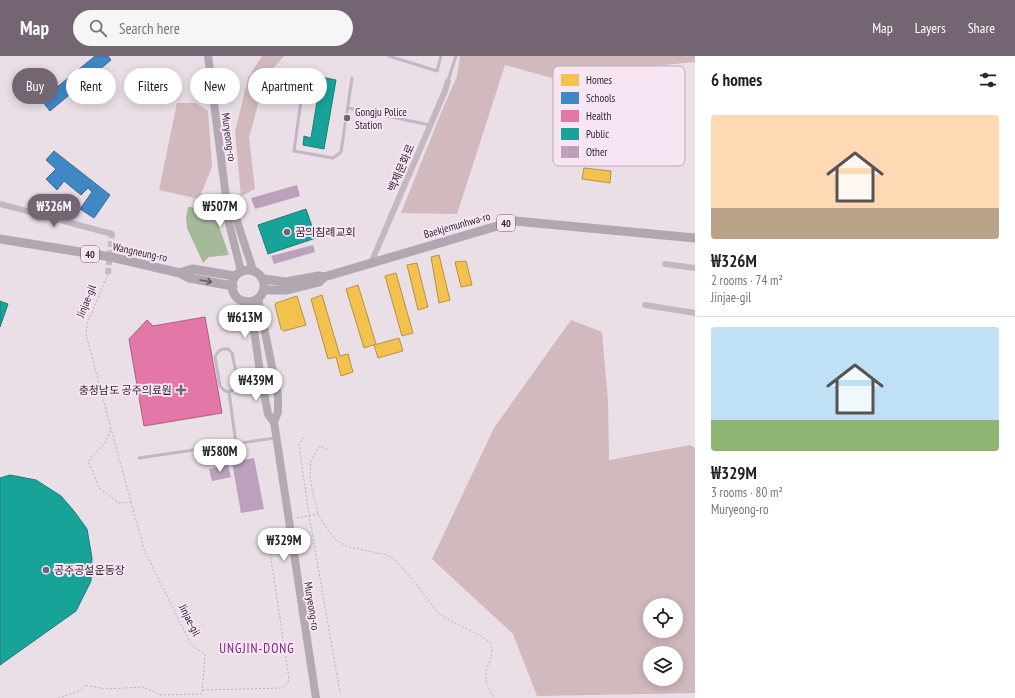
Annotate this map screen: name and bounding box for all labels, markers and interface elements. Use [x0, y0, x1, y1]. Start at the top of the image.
search box [73, 10, 353, 46]
text: Map [20, 16, 49, 40]
icon: search [87, 17, 109, 39]
text: Search here [119, 19, 180, 38]
text: Map [872, 19, 893, 37]
text: Layers [915, 19, 946, 37]
text: Share [968, 19, 995, 37]
legend [553, 66, 685, 166]
chip: Buy [12, 68, 58, 104]
chip: Rent [66, 68, 116, 104]
chip: Filters [124, 68, 182, 104]
chip: New [190, 68, 240, 104]
chip: Apartment [248, 68, 327, 104]
text: 6 homes [711, 69, 762, 91]
icon: filters [977, 69, 999, 91]
text: Homes [586, 73, 612, 87]
text: Schools [586, 91, 616, 105]
place label: Gongju Police Station [355, 105, 407, 132]
text: Health [586, 109, 611, 123]
street label: Muryeong-ro [219, 112, 239, 162]
marker: Gongju Police Station [342, 113, 352, 123]
text: Public [586, 127, 609, 141]
icon: home [819, 141, 891, 213]
street label: 백제문화로 [385, 142, 417, 194]
text: Other [586, 145, 607, 159]
pin: ₩326M [26, 194, 82, 228]
pin: ₩507M [192, 194, 248, 228]
text: ₩326M [37, 198, 71, 215]
text: ₩507M [203, 198, 237, 215]
street label: Baekjemunhwa-ro [422, 209, 492, 241]
road number: 40 [497, 215, 515, 231]
place label: 꿈의침례교회 [295, 225, 356, 239]
marker: 꿈의침례교회 [282, 227, 292, 237]
street label: Wangneung-ro [111, 239, 169, 265]
road number: 40 [81, 246, 99, 262]
text: ₩326M [711, 250, 757, 272]
text: 2 rooms · 74 m² [711, 272, 783, 289]
one-way arrow [199, 277, 212, 285]
street label: Jinjae-gil [73, 282, 99, 320]
text: Jinjae-gil [711, 289, 751, 306]
pin: ₩613M [217, 305, 273, 339]
text: ₩613M [228, 309, 262, 326]
icon: home [819, 353, 891, 425]
pin: ₩439M [228, 368, 284, 402]
text: ₩439M [239, 372, 273, 389]
place label: 충청남도 공주의료원 [79, 383, 172, 397]
marker: 충청남도 공주의료원 [175, 384, 187, 396]
pin: ₩580M [192, 439, 248, 473]
text: ₩580M [203, 443, 237, 460]
text: ₩329M [711, 462, 757, 484]
text: 3 rooms · 80 m² [711, 484, 783, 501]
text: Muryeong-ro [711, 501, 769, 518]
pin: ₩329M [256, 528, 312, 562]
text: ₩329M [267, 532, 301, 549]
place label: 공주공설운동장 [54, 563, 125, 577]
marker: 공주공설운동장 [41, 565, 51, 575]
street label: Muryeong-ro [301, 581, 323, 631]
map controls [643, 598, 683, 686]
button: locate [643, 598, 683, 638]
street label: Jinjae-gil [176, 601, 204, 639]
district label: UNGJIN-DONG [219, 640, 295, 657]
button: layers [643, 646, 683, 686]

